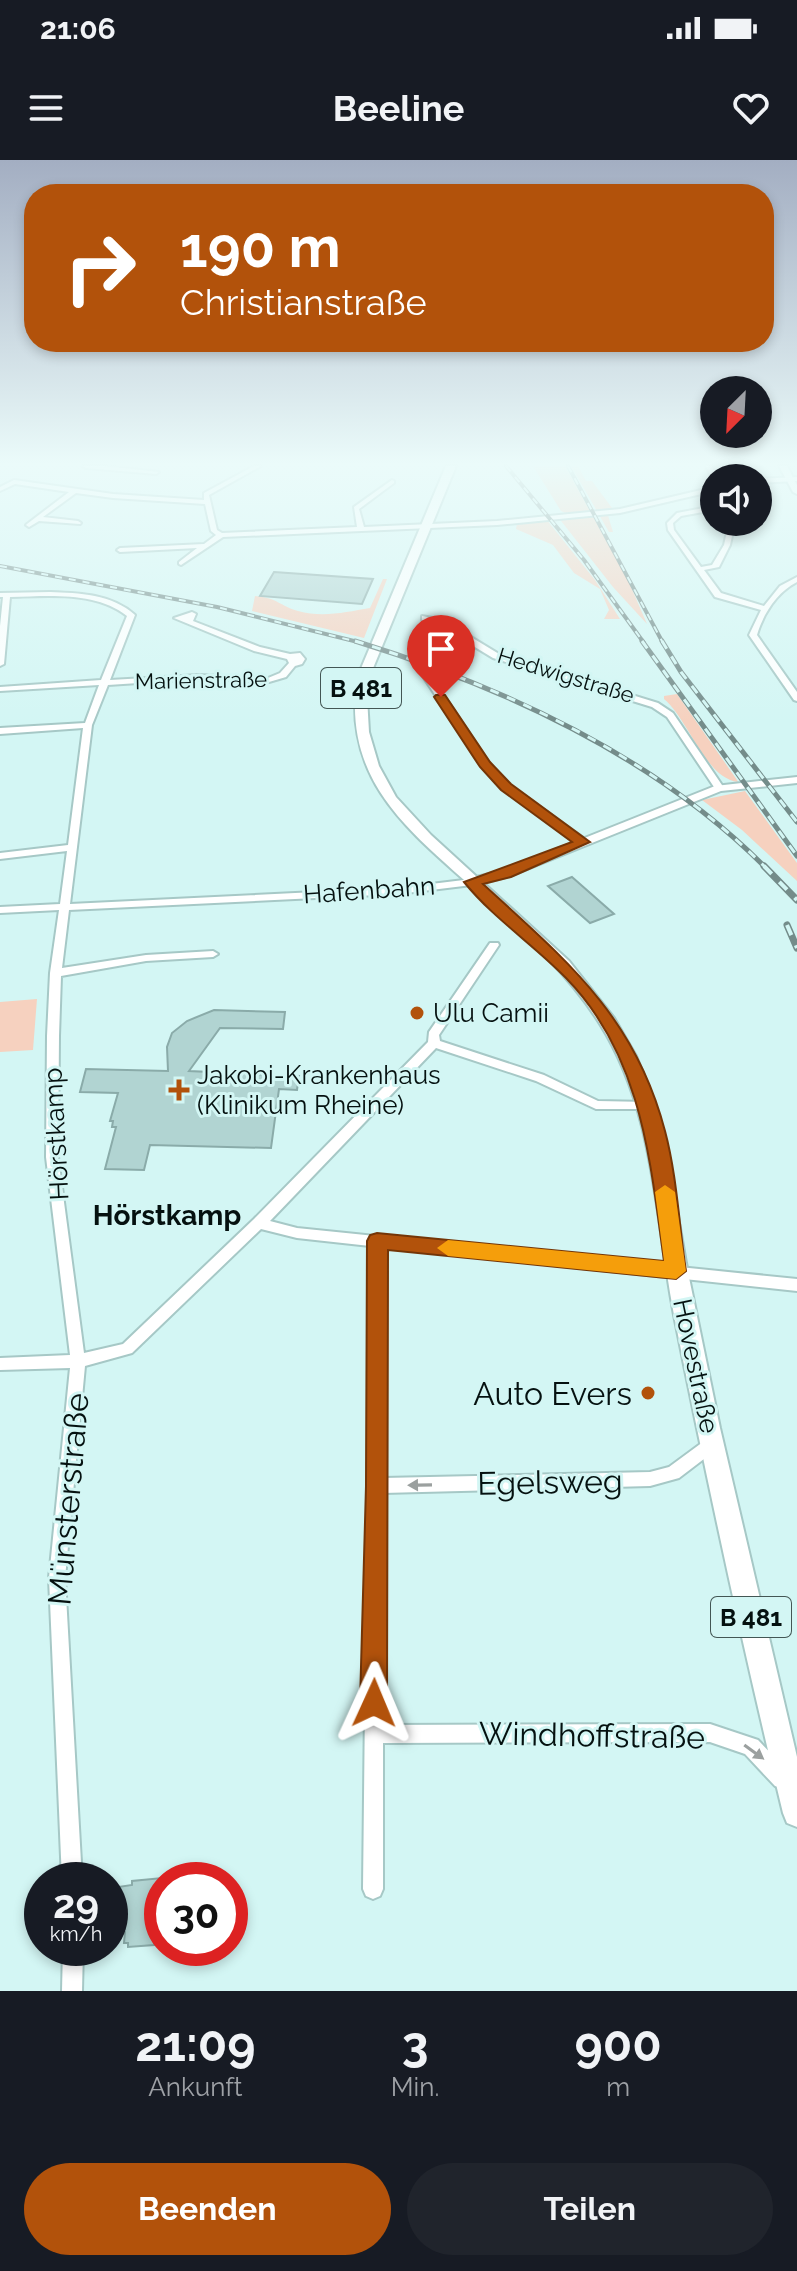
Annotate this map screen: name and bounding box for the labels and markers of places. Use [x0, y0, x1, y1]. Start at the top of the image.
pin [407, 615, 475, 697]
place label: Ulu Camii [433, 998, 549, 1028]
marker: Ulu Camii [408, 1004, 426, 1022]
place label: Jakobi-Krankenhaus (Klinikum Rheine) [197, 1060, 441, 1120]
marker: Jakobi-Krankenhaus (Klinikum Rheine) [168, 1079, 190, 1101]
place label: Auto Evers [473, 1375, 632, 1412]
marker: Auto Evers [639, 1384, 657, 1402]

